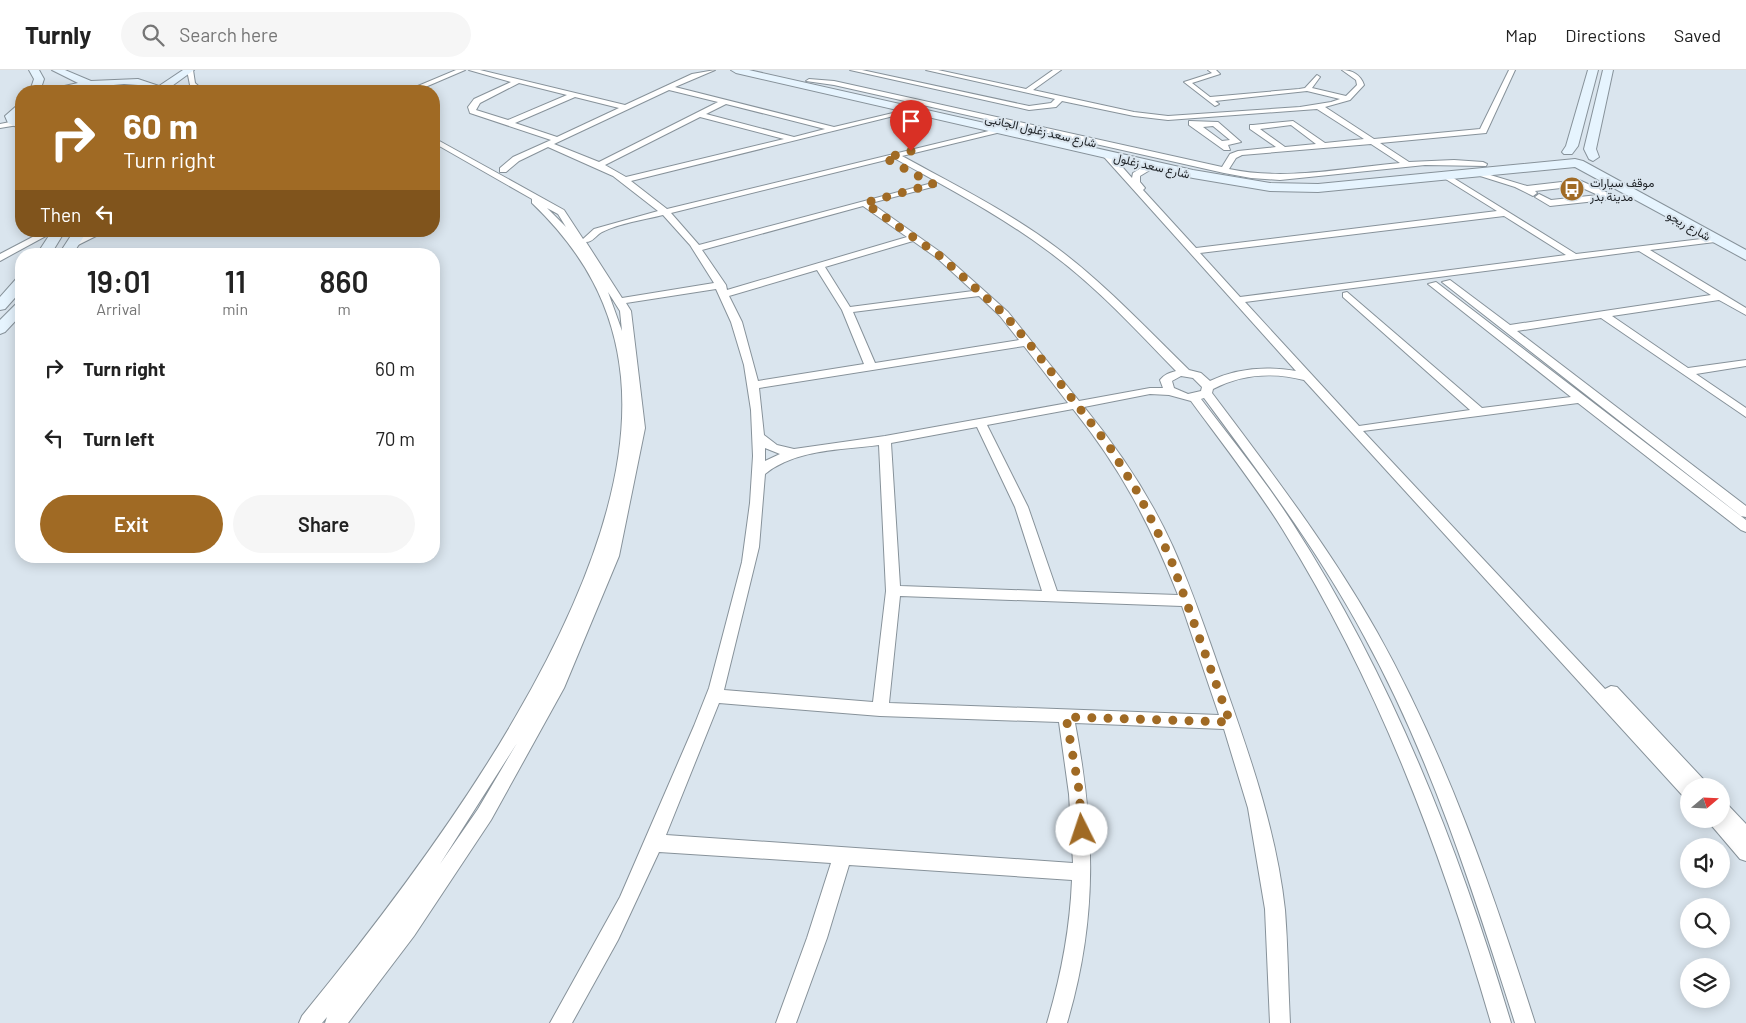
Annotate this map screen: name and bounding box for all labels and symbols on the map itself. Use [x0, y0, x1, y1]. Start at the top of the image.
pin [890, 100, 932, 151]
street label: شارع سعد زغلول الجانبى [983, 110, 1098, 153]
street label: شارع سعد زغلول [1112, 149, 1192, 184]
place label: موقف سيارات مدينة بدر [1589, 175, 1654, 205]
bus stop icon: موقف سيارات مدينة بدر [1559, 176, 1585, 202]
street label: شارع ريجو [1663, 207, 1713, 245]
north arrow [1680, 778, 1730, 828]
position arrow [1055, 803, 1107, 855]

